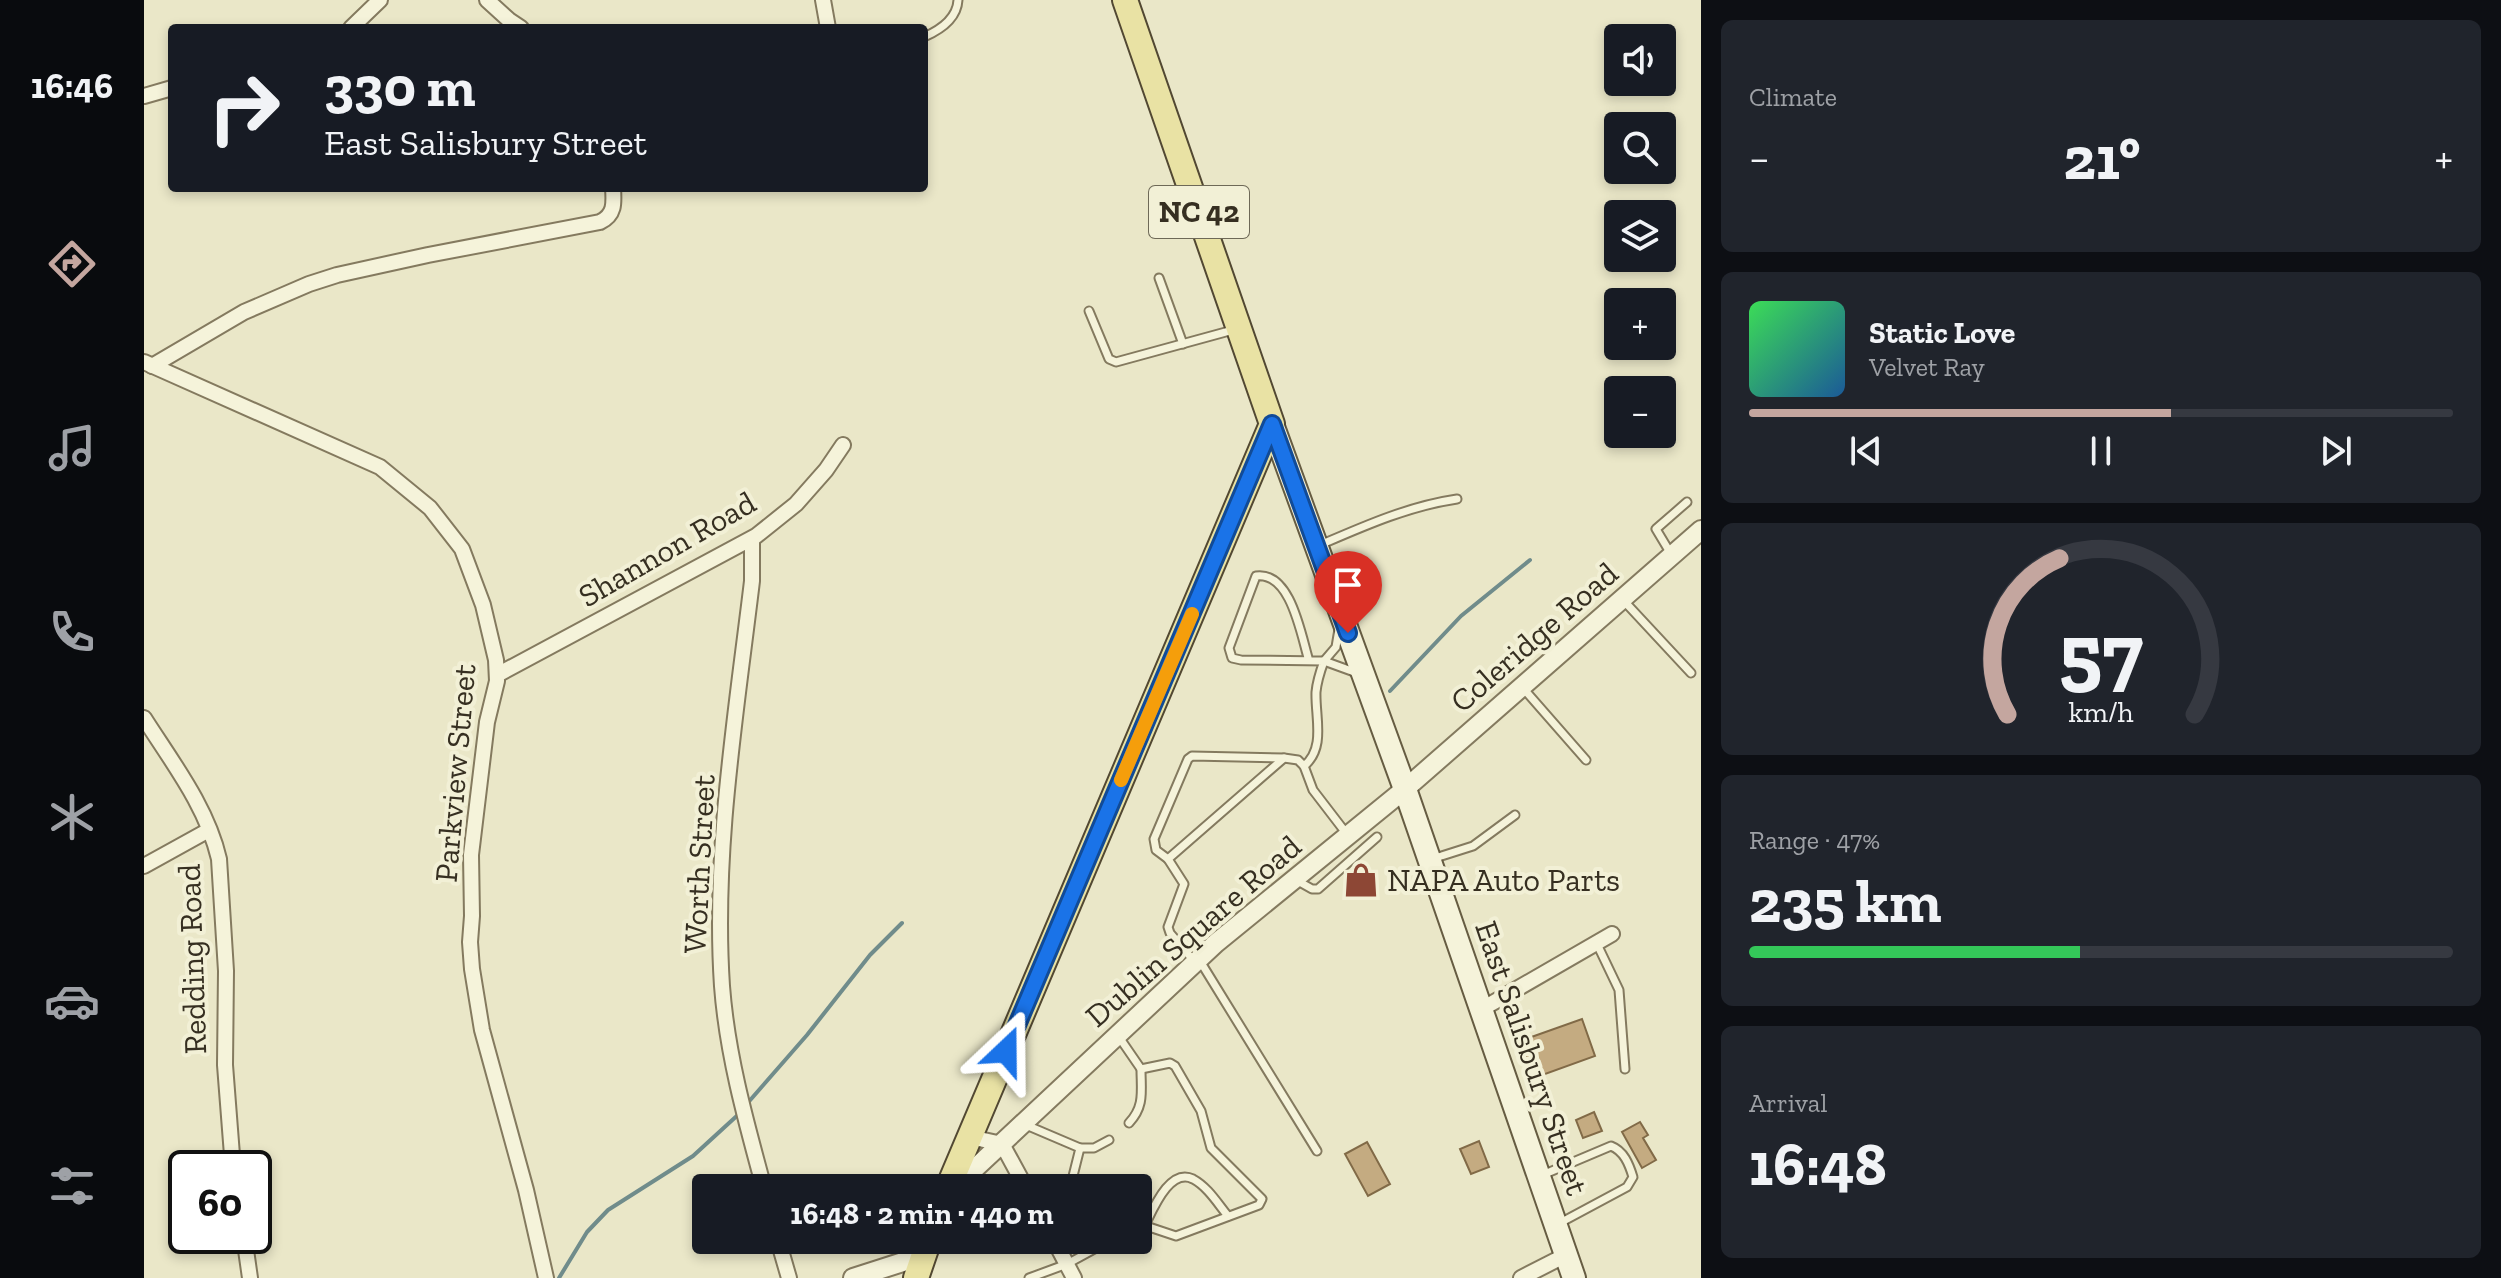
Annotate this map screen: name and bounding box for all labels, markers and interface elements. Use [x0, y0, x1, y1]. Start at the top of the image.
map controls [1604, 24, 1676, 448]
button: sound [1604, 24, 1676, 96]
text: 330 m [324, 53, 475, 120]
icon: right [192, 56, 296, 160]
text: 16:46 [31, 64, 113, 107]
text: Climate [1749, 81, 1837, 113]
button: search [1604, 112, 1676, 184]
text: East Salisbury Street [324, 121, 647, 164]
text: 21° [2063, 122, 2141, 194]
text: − [1749, 131, 1770, 184]
text: + [2434, 131, 2453, 184]
road number: NC 42 [1149, 186, 1249, 238]
button: layers [1604, 200, 1676, 272]
icon: directions [44, 236, 100, 292]
button: + [1604, 288, 1676, 360]
text: Static Love [1869, 315, 2015, 351]
text: Velvet Ray [1869, 351, 1985, 383]
button: − [1604, 376, 1676, 448]
icon: music [44, 420, 100, 476]
icon: previous [1844, 429, 1888, 473]
icon: pause [2079, 429, 2123, 473]
icon: next [2314, 429, 2358, 473]
street label: Shannon Road [572, 483, 763, 615]
pin [1314, 551, 1382, 633]
street label: Coleridge Road [1443, 554, 1626, 720]
icon: arrive [1326, 563, 1370, 607]
text: 57 [2059, 602, 2143, 702]
icon: phone [44, 604, 100, 660]
street label: Parkview Street [427, 662, 483, 884]
text: km/h [2068, 695, 2134, 729]
street label: Worth Street [675, 773, 723, 955]
icon: climate [44, 789, 100, 845]
text: Range · 47% [1749, 824, 1880, 856]
street label: Dublin Square Road [1078, 827, 1309, 1035]
shop icon: NAPA Auto Parts [1342, 861, 1380, 899]
place label: NAPA Auto Parts [1387, 861, 1620, 899]
street label: Redding Road [170, 863, 214, 1055]
text: 235 km [1749, 865, 1941, 937]
street label: East Salisbury Street [1467, 916, 1597, 1200]
icon: car [44, 973, 100, 1029]
position arrow [964, 1009, 1048, 1093]
text: Arrival [1749, 1087, 1827, 1119]
text: 16:48 [1749, 1128, 1887, 1200]
speed limit sign: 60 [168, 1150, 272, 1254]
icon: filters [44, 1158, 100, 1214]
text: 16:48 · 2 min · 440 m [790, 1196, 1054, 1232]

